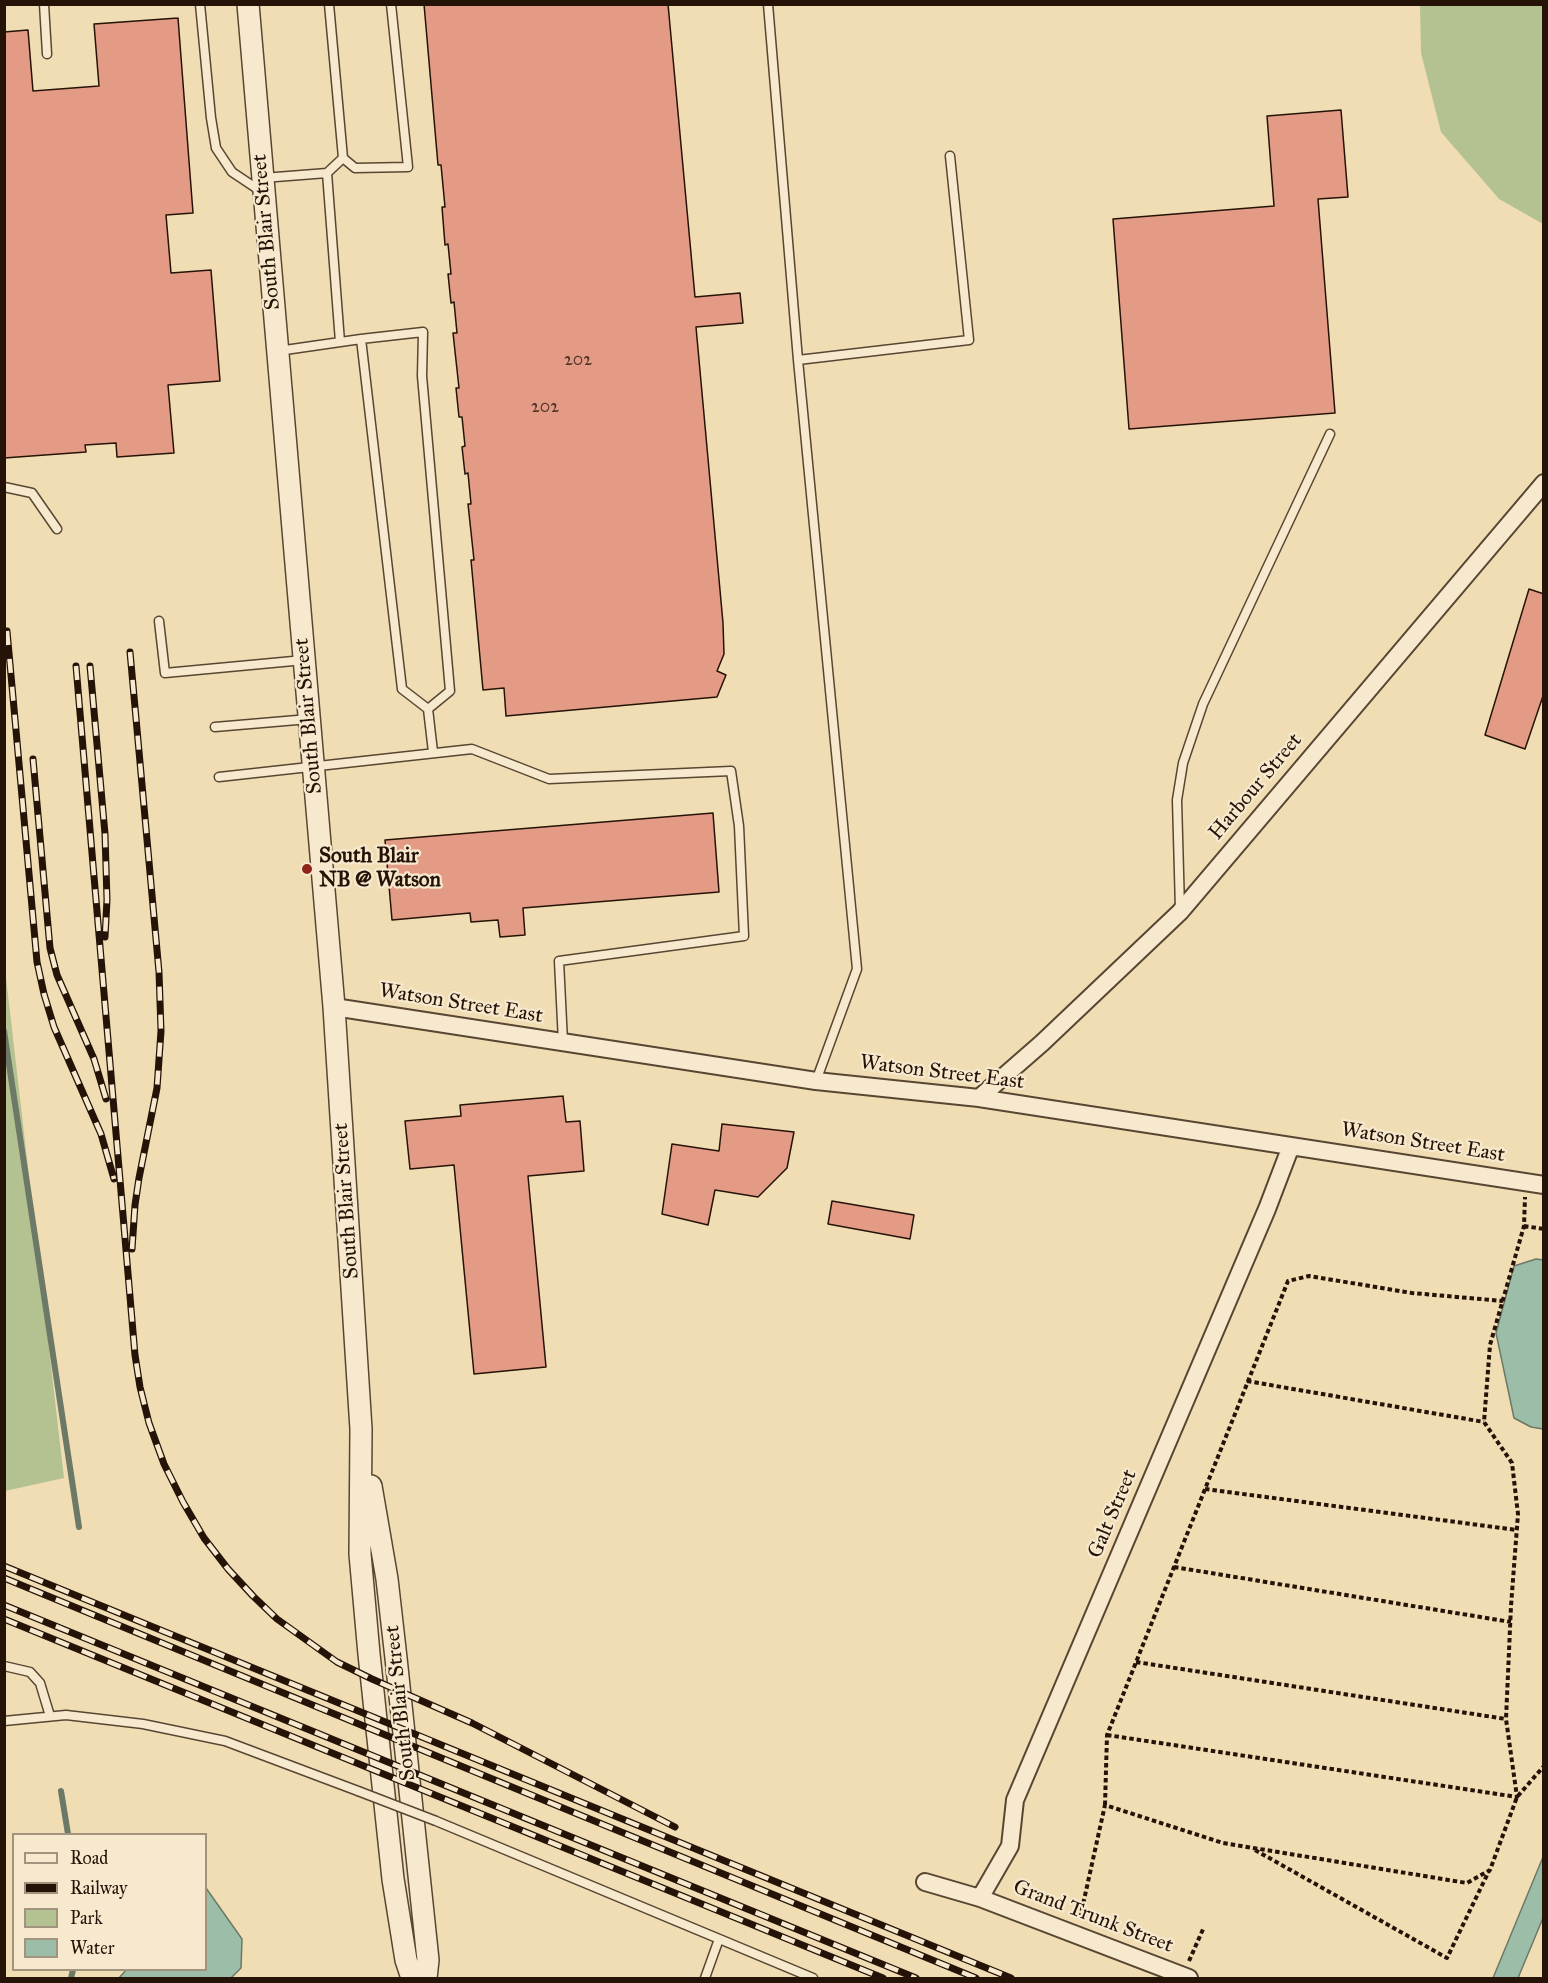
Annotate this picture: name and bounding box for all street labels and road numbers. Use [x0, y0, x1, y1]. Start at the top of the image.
street label: South Blair Street [248, 153, 286, 311]
street label: South Blair Street [290, 637, 328, 795]
street label: Harbour Street [1204, 728, 1308, 846]
street label: Watson Street East [377, 979, 545, 1029]
street label: Watson Street East [858, 1050, 1026, 1096]
street label: Watson Street East [1339, 1118, 1507, 1168]
street label: South Blair Street [329, 1122, 365, 1280]
street label: Galt Street [1083, 1466, 1143, 1562]
street label: South Blair Street [380, 1624, 422, 1782]
street label: Grand Trunk Street [1009, 1875, 1177, 1959]

